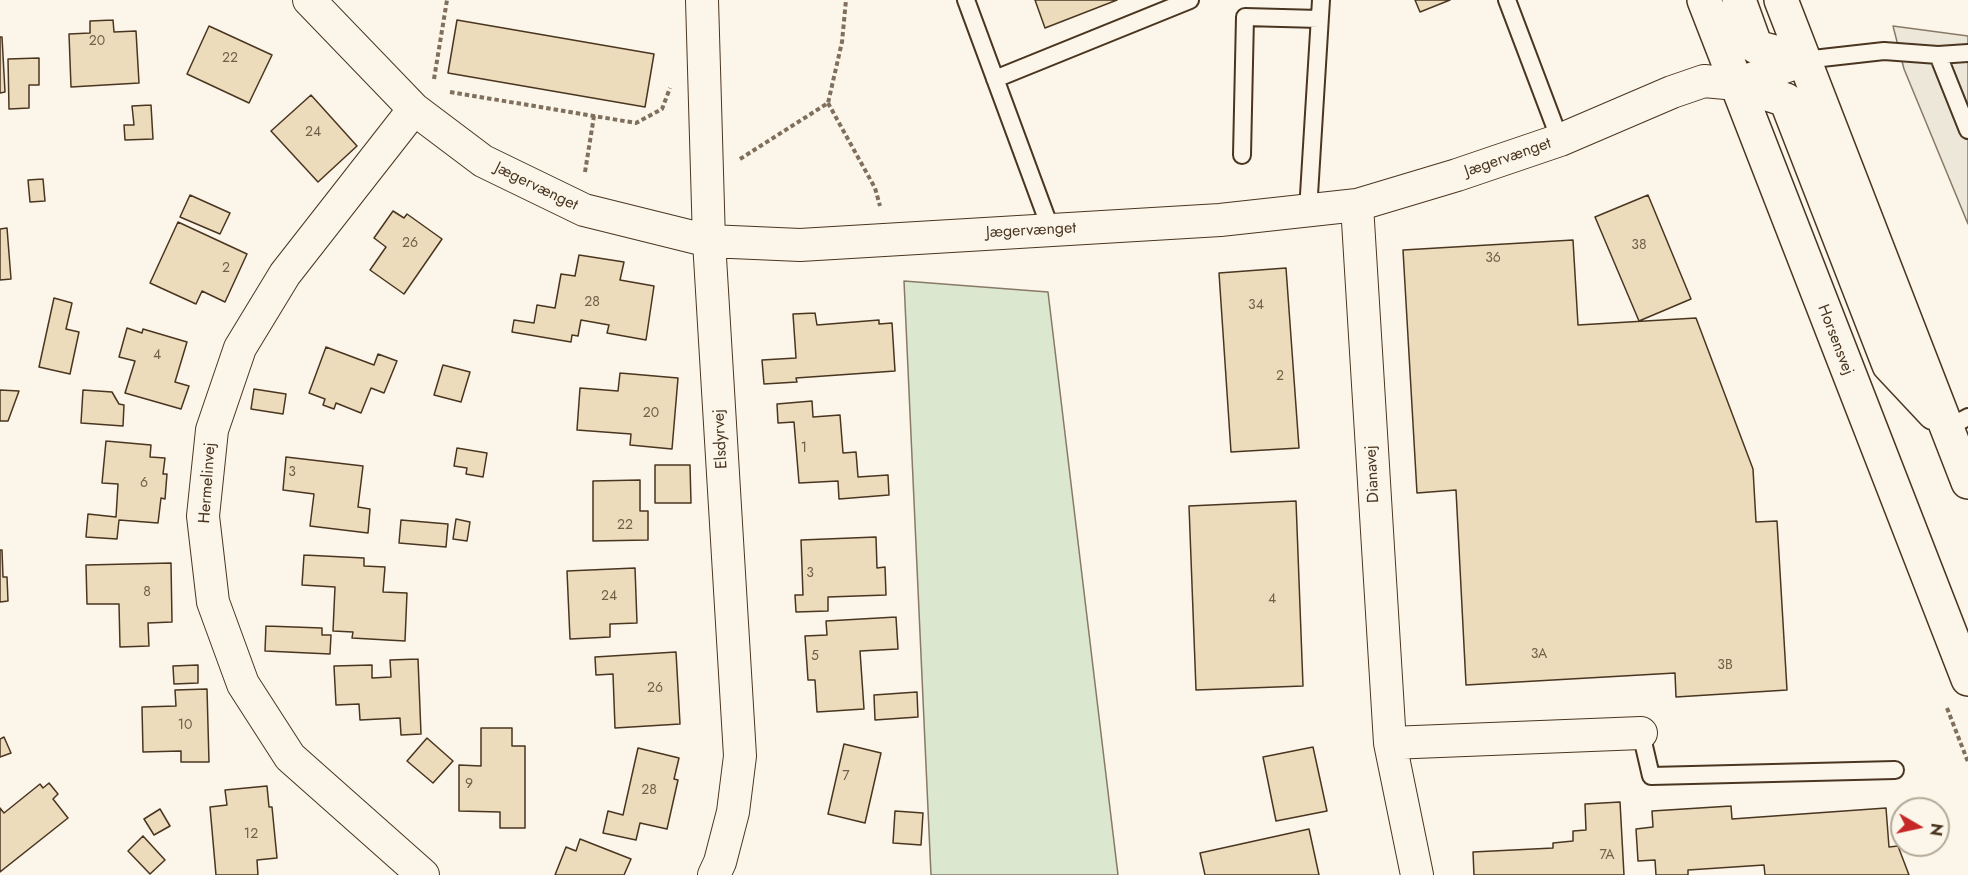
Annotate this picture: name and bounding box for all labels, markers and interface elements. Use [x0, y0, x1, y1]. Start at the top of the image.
house number: 20 [89, 34, 105, 50]
house number: 22 [222, 51, 238, 67]
house number: 24 [305, 125, 321, 141]
street label: Jægervænget [1462, 134, 1554, 182]
street label: Jægervænget [491, 159, 581, 215]
street label: Jægervænget [985, 219, 1077, 243]
house number: 26 [402, 236, 418, 252]
house number: 38 [1631, 238, 1647, 254]
house number: 36 [1485, 251, 1501, 267]
house number: 2 [222, 261, 230, 277]
house number: 28 [584, 295, 600, 311]
house number: 34 [1248, 298, 1264, 314]
street label: Horsensvej [1813, 302, 1857, 378]
house number: 4 [153, 348, 161, 364]
house number: 2 [1276, 369, 1284, 385]
house number: 20 [643, 406, 659, 422]
street label: Elsdyrvej [710, 408, 732, 470]
house number: 1 [801, 441, 807, 457]
street label: Hermelinvej [196, 442, 220, 524]
street label: Dianavej [1362, 445, 1384, 503]
house number: 3 [288, 465, 296, 481]
house number: 6 [140, 476, 148, 492]
house number: 22 [617, 518, 633, 534]
house number: 3 [806, 566, 814, 582]
house number: 8 [143, 585, 151, 601]
house number: 24 [601, 589, 617, 605]
house number: 4 [1268, 592, 1276, 608]
house number: 3A [1531, 647, 1547, 663]
house number: 5 [811, 649, 819, 665]
house number: 3B [1717, 658, 1733, 674]
house number: 26 [647, 681, 663, 697]
house number: 10 [178, 718, 192, 734]
house number: 7 [842, 769, 850, 785]
house number: 9 [465, 777, 473, 793]
house number: 28 [641, 783, 657, 799]
north arrow [1890, 797, 1950, 857]
text: N [1924, 822, 1949, 838]
house number: 12 [244, 827, 258, 843]
house number: 7A [1599, 848, 1615, 864]

